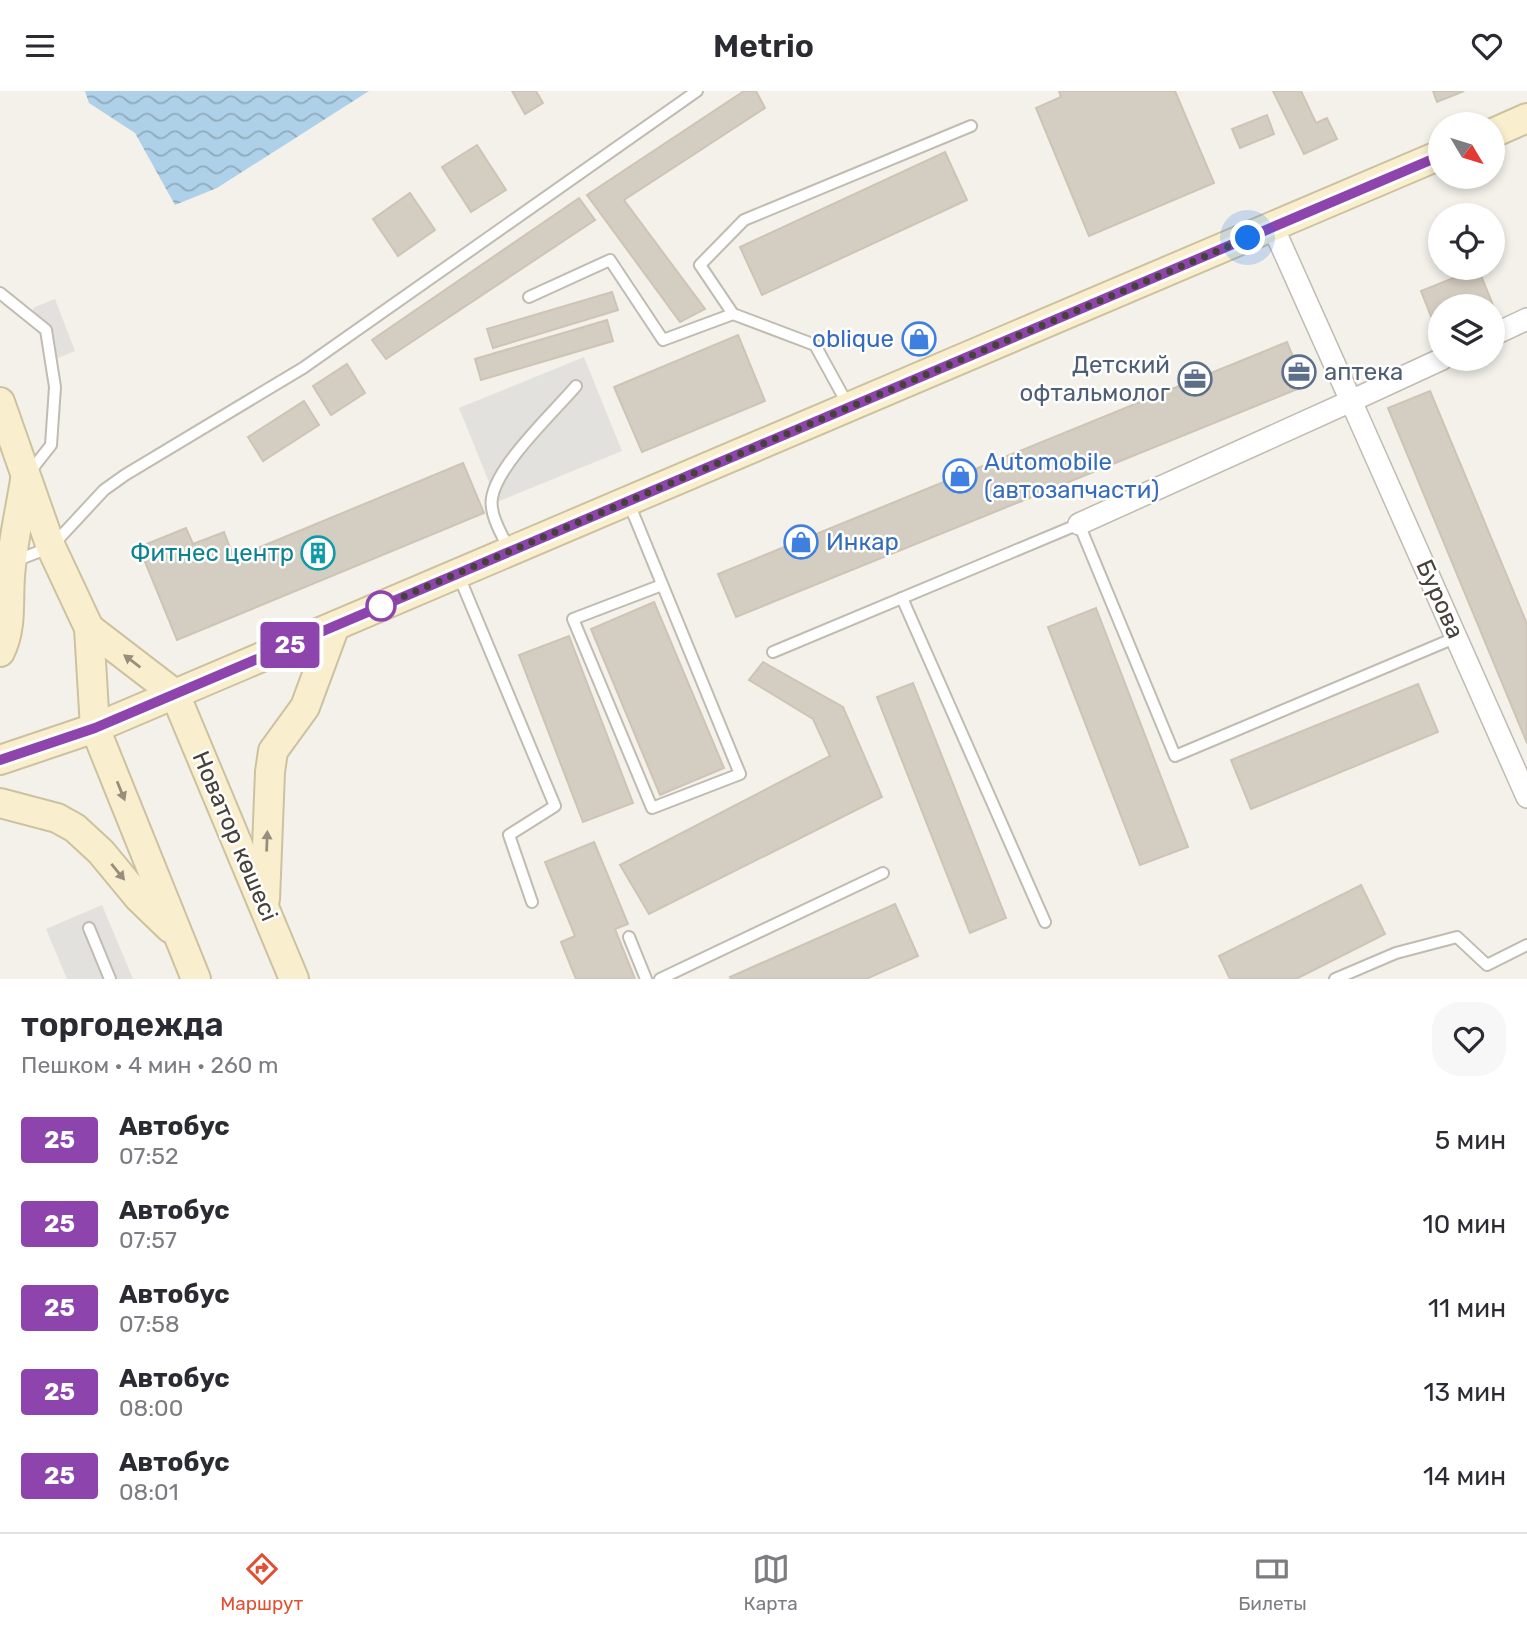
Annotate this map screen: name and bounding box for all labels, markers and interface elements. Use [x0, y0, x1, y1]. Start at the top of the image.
icon: menu [21, 27, 59, 65]
text: Metrio [713, 27, 814, 65]
icon: heart [1468, 27, 1506, 65]
north arrow [1428, 112, 1505, 189]
map controls [1428, 112, 1505, 371]
button: locate [1428, 203, 1505, 280]
your location [1230, 220, 1265, 255]
button: layers [1428, 294, 1505, 371]
shop icon: oblique [900, 320, 938, 358]
place label: oblique [812, 325, 894, 353]
place label: Детский офтальмолог [1020, 351, 1171, 407]
office icon: аптека [1280, 353, 1318, 391]
place label: аптека [1324, 358, 1403, 386]
office icon: Детский офтальмолог [1176, 360, 1214, 398]
place label: Automobile (автозапчасти) [984, 448, 1159, 504]
shop icon: Automobile (автозапчасти) [941, 457, 979, 495]
shop icon: Инкар [782, 523, 820, 561]
place label: Инкар [826, 528, 899, 556]
building icon: Фитнес центр [299, 534, 337, 572]
place label: Фитнес центр [130, 539, 294, 567]
street label: Бурова [1410, 555, 1470, 643]
unlabelled marker [366, 591, 396, 621]
line badge: 25 [258, 622, 322, 668]
text: 25 [274, 631, 306, 659]
one-way arrow [124, 653, 142, 668]
street label: Новатор көшесі [187, 747, 283, 925]
one-way arrow [115, 781, 126, 802]
one-way arrow [261, 829, 273, 851]
one-way arrow [110, 864, 125, 881]
button: heart [1432, 1002, 1506, 1076]
text: торгодежда [21, 1005, 224, 1044]
text: Пешком · 4 мин · 260 m [21, 1051, 278, 1079]
text: Автобус [119, 1111, 230, 1142]
text: 5 мин [1435, 1125, 1506, 1156]
text: 25 [44, 1126, 75, 1154]
text: 07:52 [119, 1142, 178, 1170]
text: Автобус [119, 1195, 230, 1226]
text: 10 мин [1423, 1209, 1506, 1240]
text: 25 [44, 1210, 75, 1238]
text: 07:57 [119, 1226, 177, 1254]
text: Автобус [119, 1279, 230, 1310]
text: 11 мин [1428, 1293, 1506, 1324]
text: 25 [44, 1294, 75, 1322]
text: 07:58 [119, 1310, 180, 1338]
text: Автобус [119, 1363, 230, 1394]
text: 13 мин [1423, 1377, 1506, 1408]
text: 25 [44, 1378, 75, 1406]
text: 08:00 [119, 1394, 183, 1422]
text: Автобус [119, 1447, 230, 1478]
text: 14 мин [1423, 1461, 1506, 1492]
text: 25 [44, 1462, 75, 1490]
text: 08:01 [119, 1478, 179, 1506]
tab: Маршрут [220, 1550, 303, 1615]
tab: Карта [744, 1550, 798, 1615]
tab: Билеты [1238, 1550, 1307, 1615]

